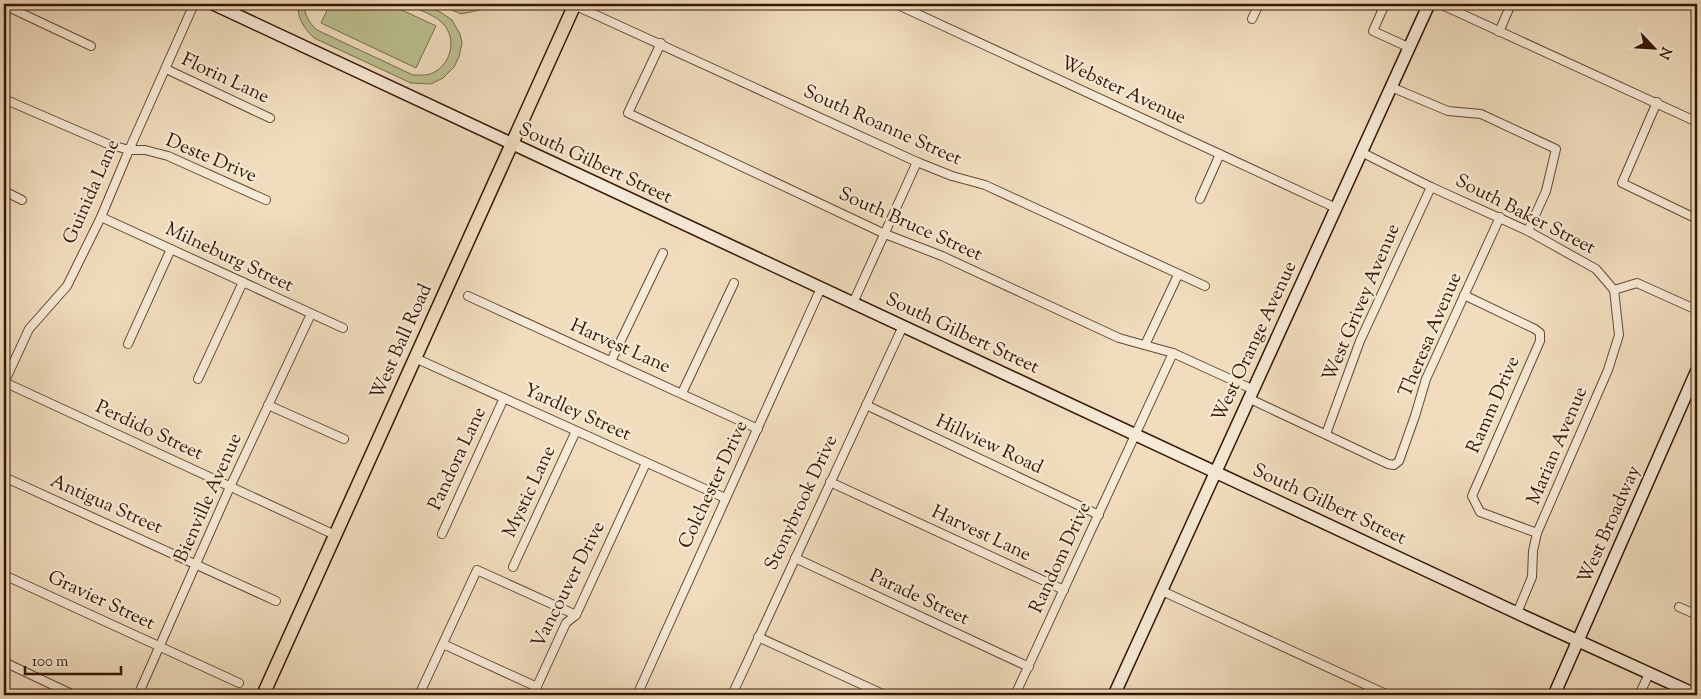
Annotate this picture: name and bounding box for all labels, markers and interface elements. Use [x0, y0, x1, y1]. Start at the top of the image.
north arrow [1628, 22, 1678, 72]
text: N [1653, 43, 1675, 62]
street label: Florin Lane [177, 47, 273, 111]
street label: Webster Avenue [1056, 50, 1190, 132]
street label: South Roanne Street [798, 79, 966, 173]
street label: South Gilbert Street [514, 117, 677, 212]
street label: Deste Drive [161, 128, 261, 190]
street label: Guinida Lane [57, 135, 127, 249]
street label: South Baker Street [1450, 168, 1600, 262]
street label: South Bruce Street [834, 181, 987, 269]
street label: Milneburg Street [160, 216, 298, 300]
street label: West Grivey Avenue [1317, 220, 1408, 386]
street label: West Orange Avenue [1206, 257, 1304, 427]
street label: Theresa Avenue [1393, 268, 1469, 401]
street label: West Ball Road [364, 280, 440, 404]
street label: South Gilbert Street [881, 287, 1044, 382]
street label: Harvest Lane [566, 313, 674, 381]
street label: Ramm Drive [1461, 352, 1527, 458]
street label: Yardley Street [519, 377, 635, 449]
street label: Marian Avenue [1521, 383, 1595, 509]
street label: Perdido Street [91, 394, 208, 468]
street label: Pandora Lane [422, 403, 494, 515]
street label: Hillview Road [931, 408, 1047, 482]
street label: Colchester Drive [673, 417, 755, 553]
street label: Bienville Avenue [168, 429, 250, 567]
street label: Stonybrook Drive [759, 431, 845, 575]
street label: Mystic Lane [497, 441, 563, 542]
street label: South Gilbert Street [1248, 458, 1411, 553]
street label: West Broadway [1572, 461, 1648, 588]
street label: Antigua Street [46, 468, 167, 542]
street label: Random Drive [1023, 498, 1099, 618]
street label: Harvest Lane [927, 499, 1035, 569]
street label: Vancouver Drive [525, 517, 613, 653]
street label: Parade Street [865, 563, 974, 633]
street label: Gravier Street [43, 564, 159, 638]
scale bar [25, 644, 121, 676]
text: 100 m [32, 652, 69, 673]

